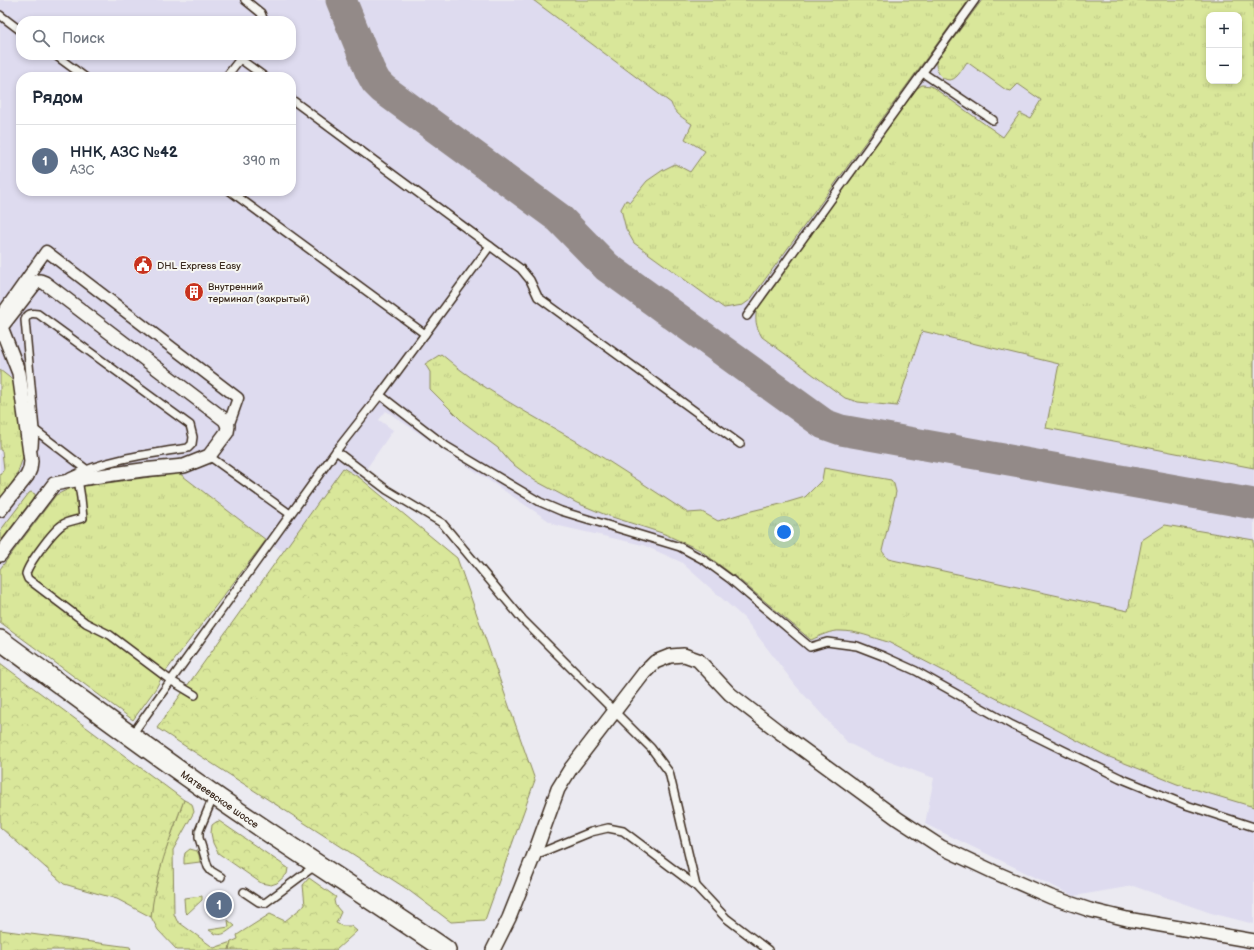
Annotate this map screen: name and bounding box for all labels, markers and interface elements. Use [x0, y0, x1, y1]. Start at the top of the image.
map controls [1206, 12, 1242, 84]
button: + [1206, 12, 1242, 48]
search box [16, 16, 296, 60]
icon: search [30, 27, 52, 49]
text: Поиск [62, 29, 105, 48]
button: − [1206, 48, 1242, 84]
text: Рядом [32, 88, 83, 108]
text: ННК, АЗС №42 [70, 143, 178, 162]
text: 1 [42, 153, 48, 169]
text: 390 m [243, 153, 280, 169]
text: АЗС [70, 162, 94, 178]
public building icon: DHL Express Easy [132, 254, 154, 276]
place label: DHL Express Easy [157, 260, 241, 272]
building icon: Внутренний терминал (закрытый) [183, 281, 205, 303]
place label: Внутренний терминал (закрытый) [208, 281, 310, 305]
your location [774, 522, 794, 542]
street label: Матвеевское шоссе [178, 768, 261, 831]
pin: 1 [206, 890, 232, 920]

